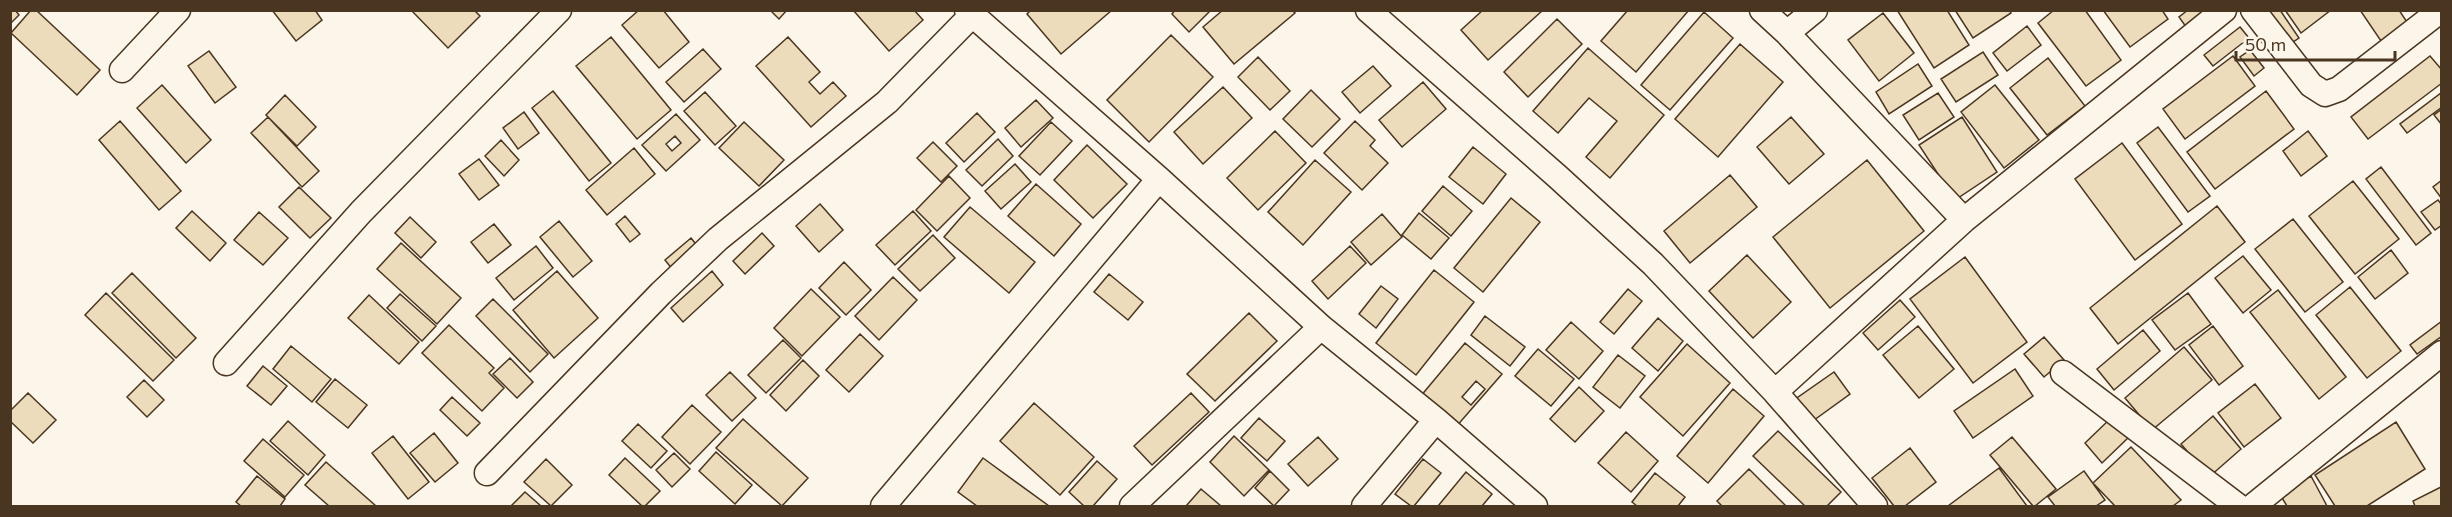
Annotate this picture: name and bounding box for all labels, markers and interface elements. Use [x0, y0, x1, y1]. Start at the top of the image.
scale bar [2236, 24, 2395, 62]
text: 50 m [2245, 33, 2286, 55]

